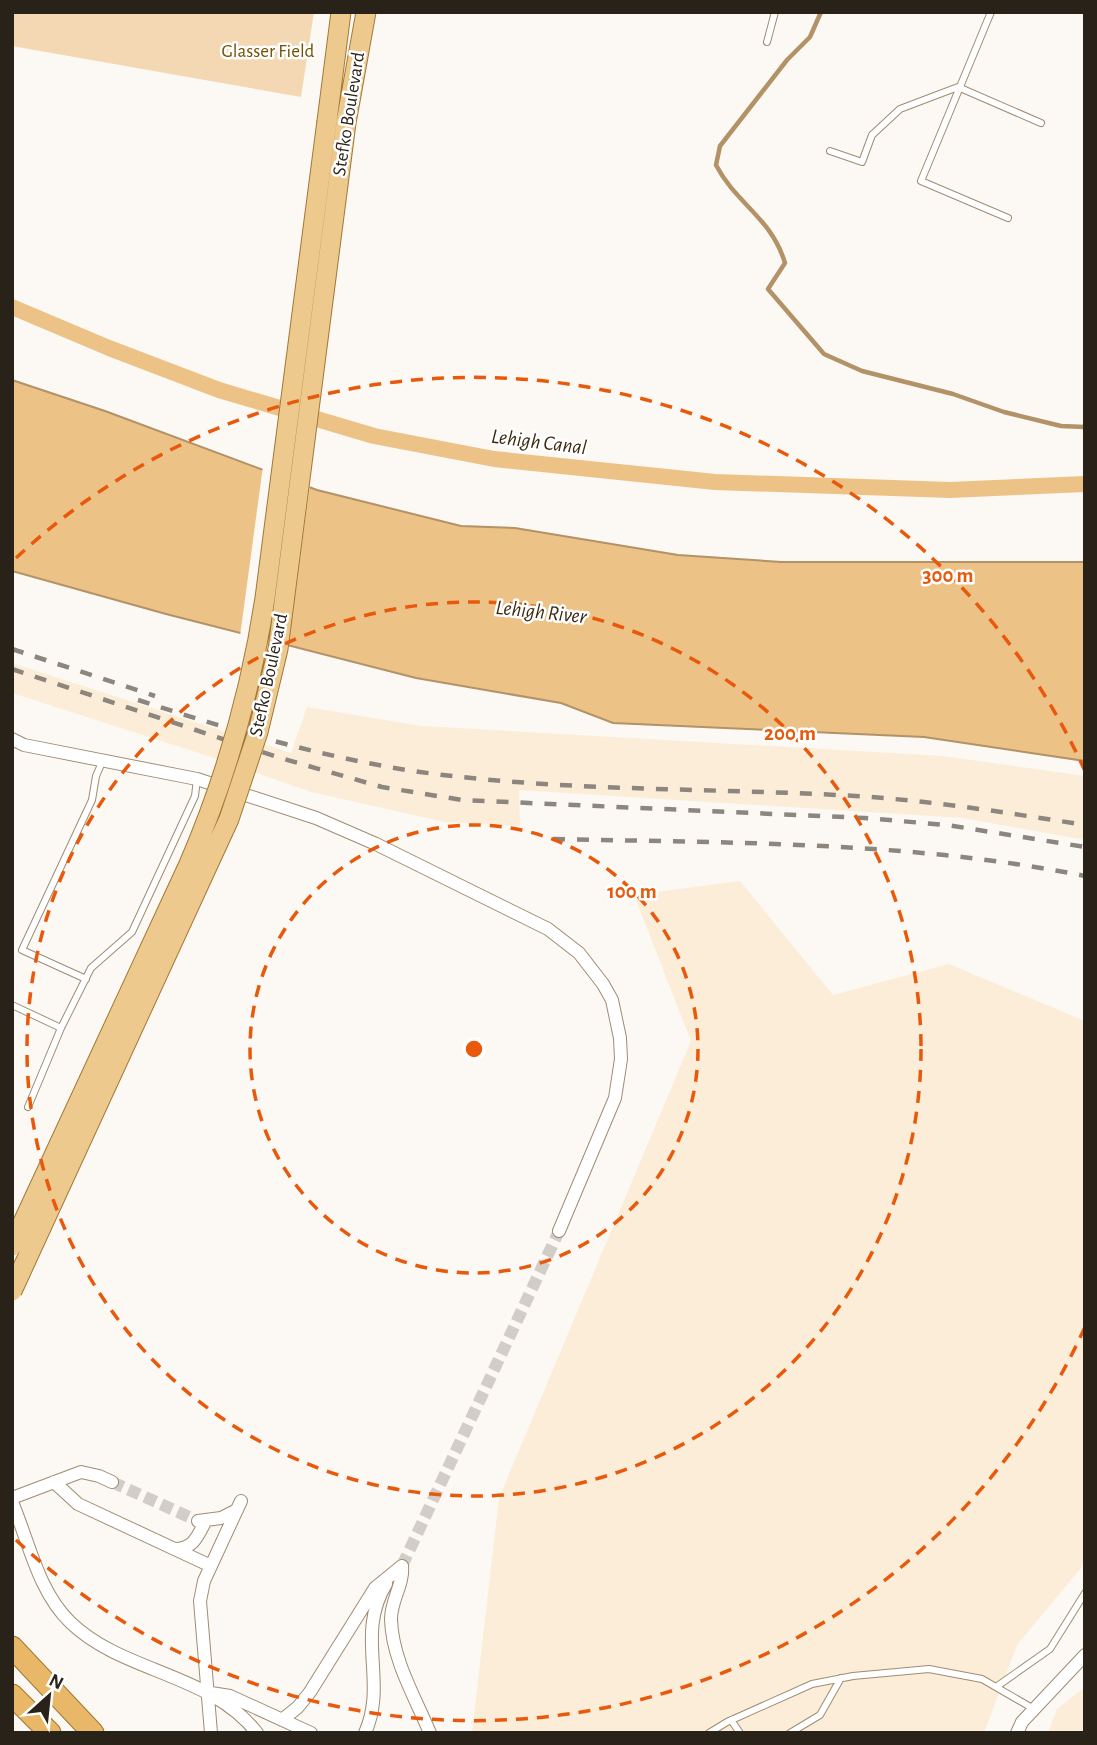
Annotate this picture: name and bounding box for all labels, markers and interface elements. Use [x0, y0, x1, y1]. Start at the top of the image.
park label: Glasser Field [222, 42, 315, 61]
street label: Stefko Boulevard [330, 51, 368, 177]
water label: Lehigh Canal [490, 426, 588, 458]
text: 300 m [922, 565, 974, 586]
water label: Lehigh River [494, 597, 589, 627]
street label: Stefko Boulevard [247, 612, 291, 738]
text: 200 m [764, 723, 816, 744]
text: 100 m [607, 881, 657, 902]
centre of rings [462, 1037, 486, 1061]
north arrow [14, 1661, 84, 1731]
text: N [46, 1671, 66, 1694]

